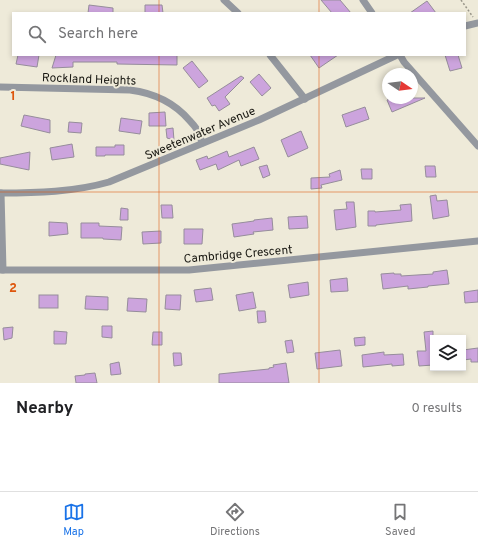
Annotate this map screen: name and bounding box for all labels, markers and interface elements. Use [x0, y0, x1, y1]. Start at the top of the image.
search box [12, 12, 466, 56]
icon: search [26, 23, 48, 45]
text: Search here [58, 25, 138, 44]
north arrow [382, 68, 418, 104]
street label: Rockland Heights [42, 70, 136, 90]
text: 1 [10, 89, 16, 105]
street label: Sweetenwater Avenue [143, 103, 258, 164]
street label: Cambridge Crescent [183, 242, 293, 268]
text: 2 [9, 281, 17, 297]
map controls [430, 335, 466, 371]
button: layers [430, 335, 466, 371]
text: Nearby [16, 398, 73, 420]
text: 0 results [411, 401, 462, 417]
tab: Map [63, 501, 85, 539]
tab: Directions [210, 501, 260, 539]
tab: Saved [385, 501, 415, 539]

